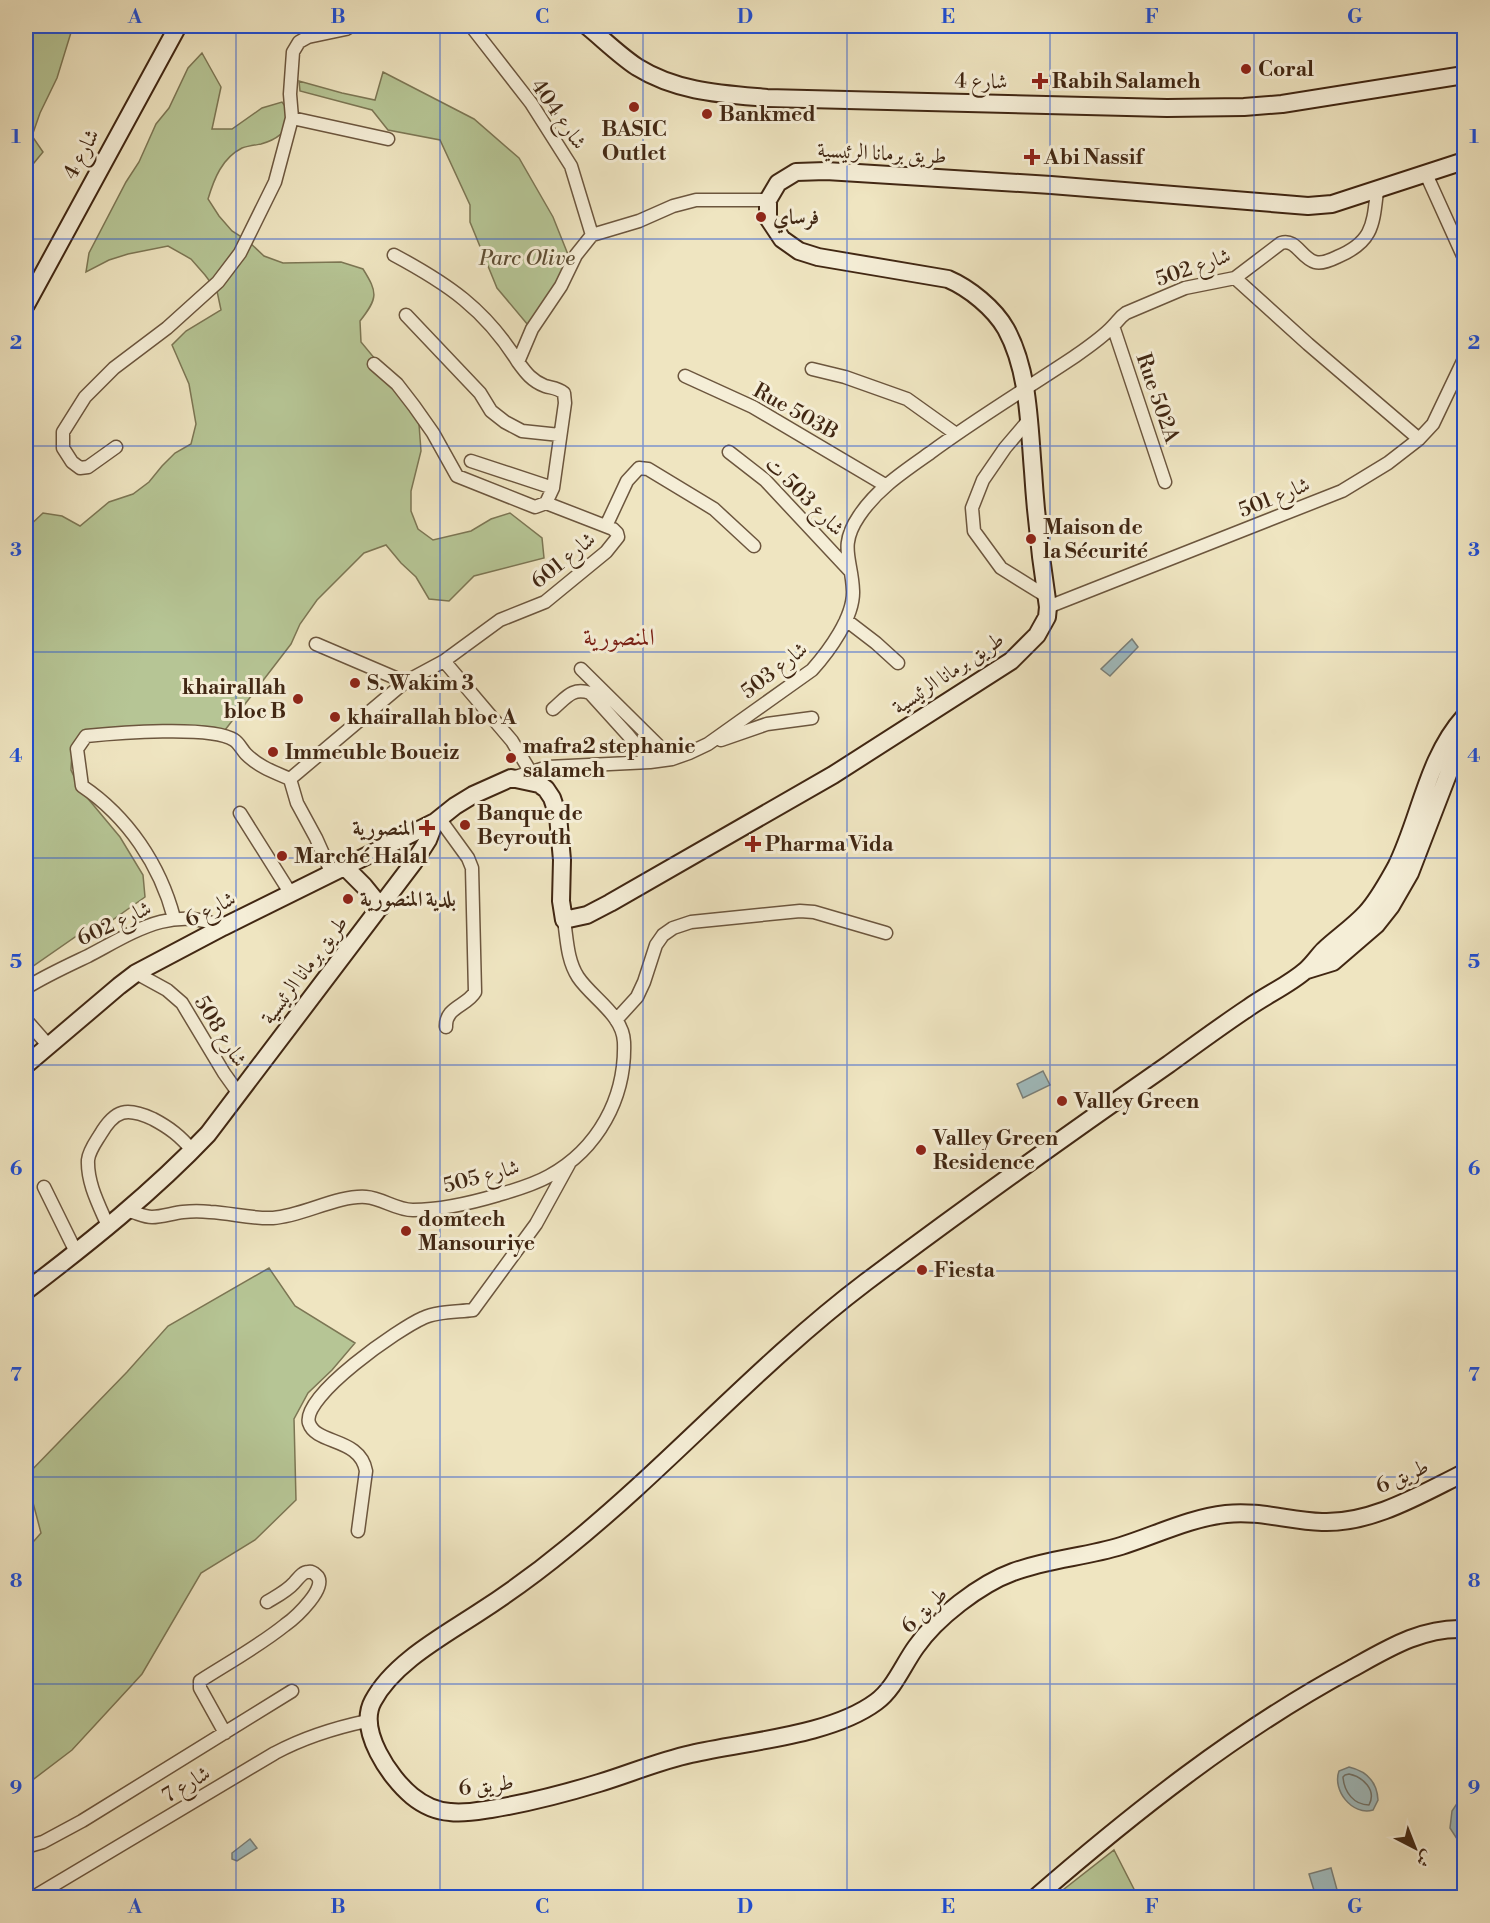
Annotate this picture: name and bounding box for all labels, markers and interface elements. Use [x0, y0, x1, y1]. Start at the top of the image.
text: A [127, 5, 143, 30]
text: B [330, 5, 346, 30]
text: C [535, 5, 549, 30]
text: D [737, 5, 753, 30]
text: E [941, 5, 955, 30]
text: F [1145, 5, 1159, 30]
text: G [1347, 5, 1363, 30]
place label: Coral [1258, 57, 1314, 83]
marker: Coral [1239, 62, 1253, 76]
street label: شارع 4 [954, 69, 1008, 99]
place label: Rabih Salameh [1052, 69, 1201, 95]
street label: شارع 404 [521, 74, 592, 157]
marker: Rabih Salameh [1033, 74, 1047, 88]
marker: BASIC Outlet [627, 100, 641, 114]
place label: Bankmed [719, 102, 816, 128]
marker: Bankmed [700, 107, 714, 121]
place label: BASIC Outlet [601, 117, 667, 167]
text: 1 [11, 125, 21, 150]
street label: شارع 4 [58, 125, 109, 186]
text: 1 [1469, 125, 1479, 150]
street label: طريق برمانا الرئيسية [817, 138, 947, 170]
place label: Abi Nassif [1043, 145, 1145, 171]
marker: Abi Nassif [1025, 150, 1039, 164]
place label: فرساي [773, 205, 819, 234]
marker: فرساي [754, 210, 768, 224]
street label: شارع 502 [1152, 243, 1236, 297]
park label: Parc Olive [478, 246, 575, 272]
text: 2 [10, 331, 22, 356]
text: 2 [1468, 331, 1480, 356]
street label: Rue 502A [1130, 350, 1185, 447]
street label: Rue 503B [748, 378, 843, 446]
street label: شارع 503 ت [756, 452, 849, 545]
street label: شارع 501 [1235, 472, 1315, 528]
place label: Maison de la Sécurité [1043, 515, 1148, 565]
street label: شارع 601 [526, 527, 604, 598]
marker: Maison de la Sécurité [1024, 532, 1038, 546]
text: 3 [10, 538, 22, 563]
text: 3 [1468, 538, 1480, 563]
district label: المنصورية [583, 623, 655, 653]
street label: طريق برمانا الرئيسية [888, 627, 1009, 721]
street label: شارع 503 [736, 637, 816, 708]
place label: S. Wakim 3 [367, 671, 474, 697]
place label: khairallah bloc B [182, 675, 286, 725]
marker: S. Wakim 3 [348, 676, 362, 690]
marker: khairallah bloc B [291, 692, 305, 706]
place label: khairallah bloc A [347, 705, 517, 731]
marker: khairallah bloc A [328, 710, 342, 724]
place label: mafra2 stephanie salameh [523, 734, 696, 784]
place label: Immeuble Boueiz [285, 740, 459, 766]
text: 4 [9, 744, 23, 769]
text: 4 [1467, 744, 1481, 769]
marker: Immeuble Boueiz [266, 745, 280, 759]
marker: mafra2 stephanie salameh [504, 751, 518, 765]
place label: Banque de Beyrouth [477, 801, 583, 851]
place label: المنصورية [353, 816, 415, 842]
marker: Banque de Beyrouth [458, 818, 472, 832]
marker: المنصورية [420, 821, 434, 835]
place label: Pharma Vida [765, 832, 894, 858]
marker: Pharma Vida [746, 837, 760, 851]
place label: Marché Halal [294, 844, 428, 870]
marker: Marché Halal [275, 849, 289, 863]
street label: شارع 6 [181, 886, 242, 937]
place label: بلدية المنصورية [360, 887, 456, 913]
marker: بلدية المنصورية [341, 892, 355, 906]
street label: شارع 602 [73, 895, 157, 956]
street label: طريق برمانا الرئيسية [256, 911, 354, 1030]
text: 5 [10, 950, 22, 975]
text: 5 [1468, 950, 1480, 975]
street label: شارع 508 [185, 991, 252, 1074]
place label: Valley Green [1073, 1089, 1199, 1115]
marker: Valley Green [1055, 1094, 1069, 1108]
place label: Valley Green Residence [932, 1126, 1058, 1176]
marker: Valley Green Residence [914, 1143, 928, 1157]
street label: شارع 505 [440, 1154, 523, 1203]
text: 6 [10, 1157, 23, 1182]
text: 6 [1468, 1157, 1481, 1182]
place label: domtech Mansouriye [418, 1207, 535, 1257]
marker: domtech Mansouriye [399, 1224, 413, 1238]
place label: Fiesta [934, 1258, 995, 1284]
marker: Fiesta [915, 1263, 929, 1277]
text: 7 [10, 1363, 22, 1388]
text: 7 [1468, 1363, 1480, 1388]
street label: طريق 6 [1372, 1454, 1433, 1500]
text: 8 [10, 1569, 23, 1594]
text: 8 [1468, 1569, 1481, 1594]
street label: طريق 6 [896, 1582, 954, 1640]
street label: شارع 7 [158, 1760, 217, 1813]
street label: طريق 6 [457, 1770, 515, 1802]
text: 9 [10, 1776, 22, 1801]
text: 9 [1468, 1776, 1480, 1801]
north arrow [1385, 1818, 1445, 1878]
text: ش [1412, 1846, 1437, 1871]
text: A [127, 1895, 143, 1920]
text: B [330, 1895, 346, 1920]
text: C [535, 1895, 549, 1920]
text: D [737, 1895, 753, 1920]
text: E [941, 1895, 955, 1920]
text: F [1145, 1895, 1159, 1920]
text: G [1347, 1895, 1363, 1920]

